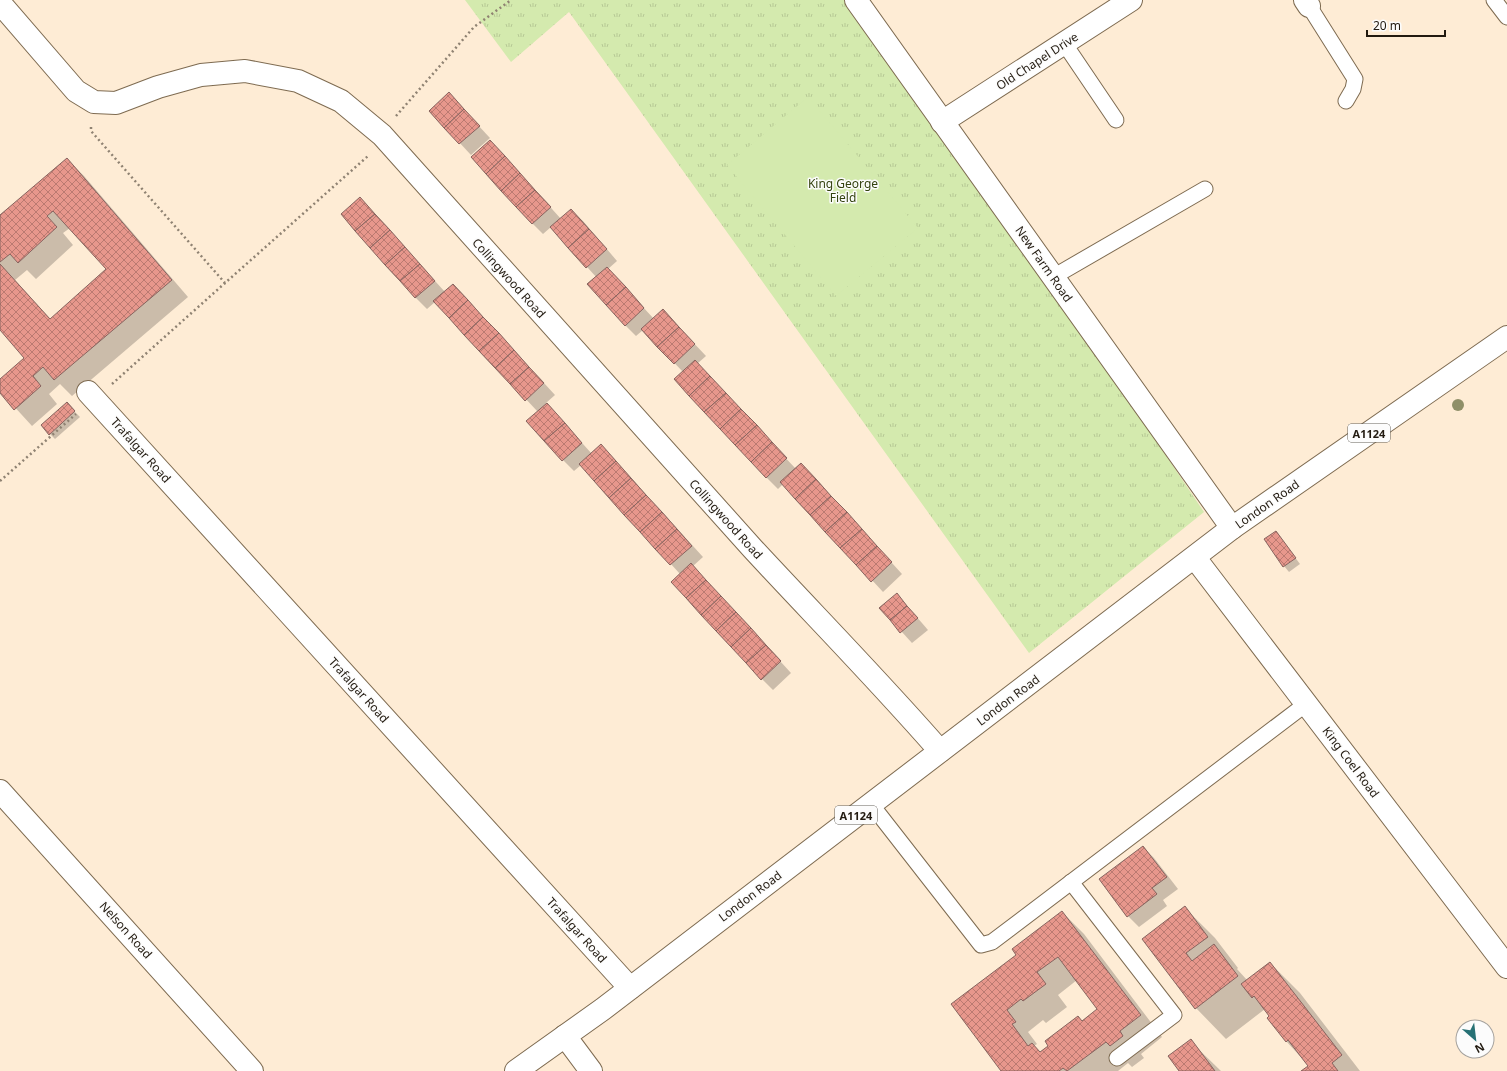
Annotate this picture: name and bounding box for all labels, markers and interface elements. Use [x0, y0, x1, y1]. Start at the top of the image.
scale bar [1367, 12, 1445, 38]
text: 20 m [1373, 17, 1401, 34]
street label: Old Chapel Drive [993, 28, 1082, 94]
park label: King George Field [808, 175, 878, 206]
street label: New Farm Road [1011, 223, 1077, 305]
street label: Collingwood Road [468, 234, 550, 322]
street label: Trafalgar Road [107, 414, 175, 486]
road number: A1124 [1348, 424, 1390, 442]
street label: Collingwood Road [685, 475, 767, 563]
street label: London Road [1231, 476, 1303, 532]
street label: Trafalgar Road [325, 654, 393, 726]
street label: London Road [973, 671, 1043, 729]
street label: King Coel Road [1319, 723, 1383, 801]
road number: A1124 [835, 806, 877, 824]
street label: London Road [715, 867, 785, 925]
street label: Trafalgar Road [543, 894, 611, 966]
street label: Nelson Road [96, 898, 156, 962]
north arrow [1455, 1019, 1495, 1059]
text: N [1472, 1040, 1487, 1057]

